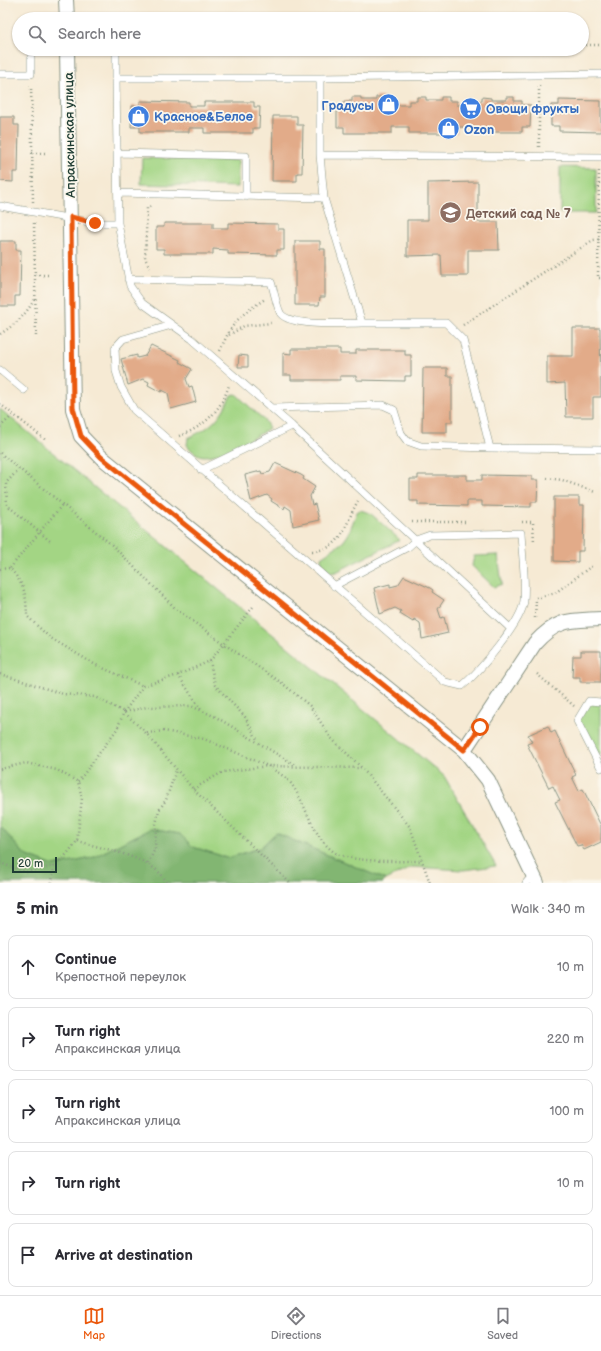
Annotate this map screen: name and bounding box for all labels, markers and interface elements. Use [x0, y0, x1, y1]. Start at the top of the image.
search box [12, 12, 589, 56]
icon: search [26, 23, 48, 45]
text: Search here [58, 25, 141, 44]
street label: Апраксинская улица [61, 72, 79, 199]
shop icon: Градусы [376, 92, 402, 118]
supermarket icon: Овощи фрукты [457, 95, 483, 121]
place label: Градусы [321, 98, 374, 114]
place label: Овощи фрукты [486, 101, 579, 117]
shop icon: Красное&Белое [125, 103, 151, 129]
place label: Красное&Белое [154, 109, 253, 125]
shop icon: Ozon [435, 116, 461, 142]
place label: Ozon [464, 122, 494, 138]
school or university icon: Детский сад № 7 [437, 200, 463, 226]
place label: Детский сад № 7 [466, 206, 571, 222]
route end [86, 214, 104, 232]
route start [471, 718, 489, 736]
scale bar [12, 855, 57, 874]
text: 20 m [18, 857, 43, 870]
text: 5 min [16, 899, 59, 919]
text: Walk · 340 m [511, 901, 585, 917]
text: Continue [55, 950, 117, 969]
icon: ahead [17, 956, 39, 978]
text: 10 m [557, 959, 584, 975]
text: Крепостной переулок [55, 969, 186, 985]
text: Turn right [55, 1022, 120, 1041]
icon: right [17, 1028, 39, 1050]
text: 220 m [547, 1031, 584, 1047]
text: Апраксинская улица [55, 1041, 181, 1057]
text: Turn right [55, 1094, 120, 1113]
icon: right [17, 1100, 39, 1122]
text: 100 m [549, 1103, 584, 1119]
text: Апраксинская улица [55, 1113, 181, 1129]
icon: right [17, 1172, 39, 1194]
text: Turn right [55, 1174, 120, 1193]
text: 10 m [557, 1175, 584, 1191]
icon: arrive [17, 1244, 39, 1266]
text: Arrive at destination [55, 1246, 193, 1265]
tab: Map [83, 1305, 105, 1342]
tab: Directions [271, 1305, 321, 1342]
tab: Saved [487, 1305, 518, 1342]

